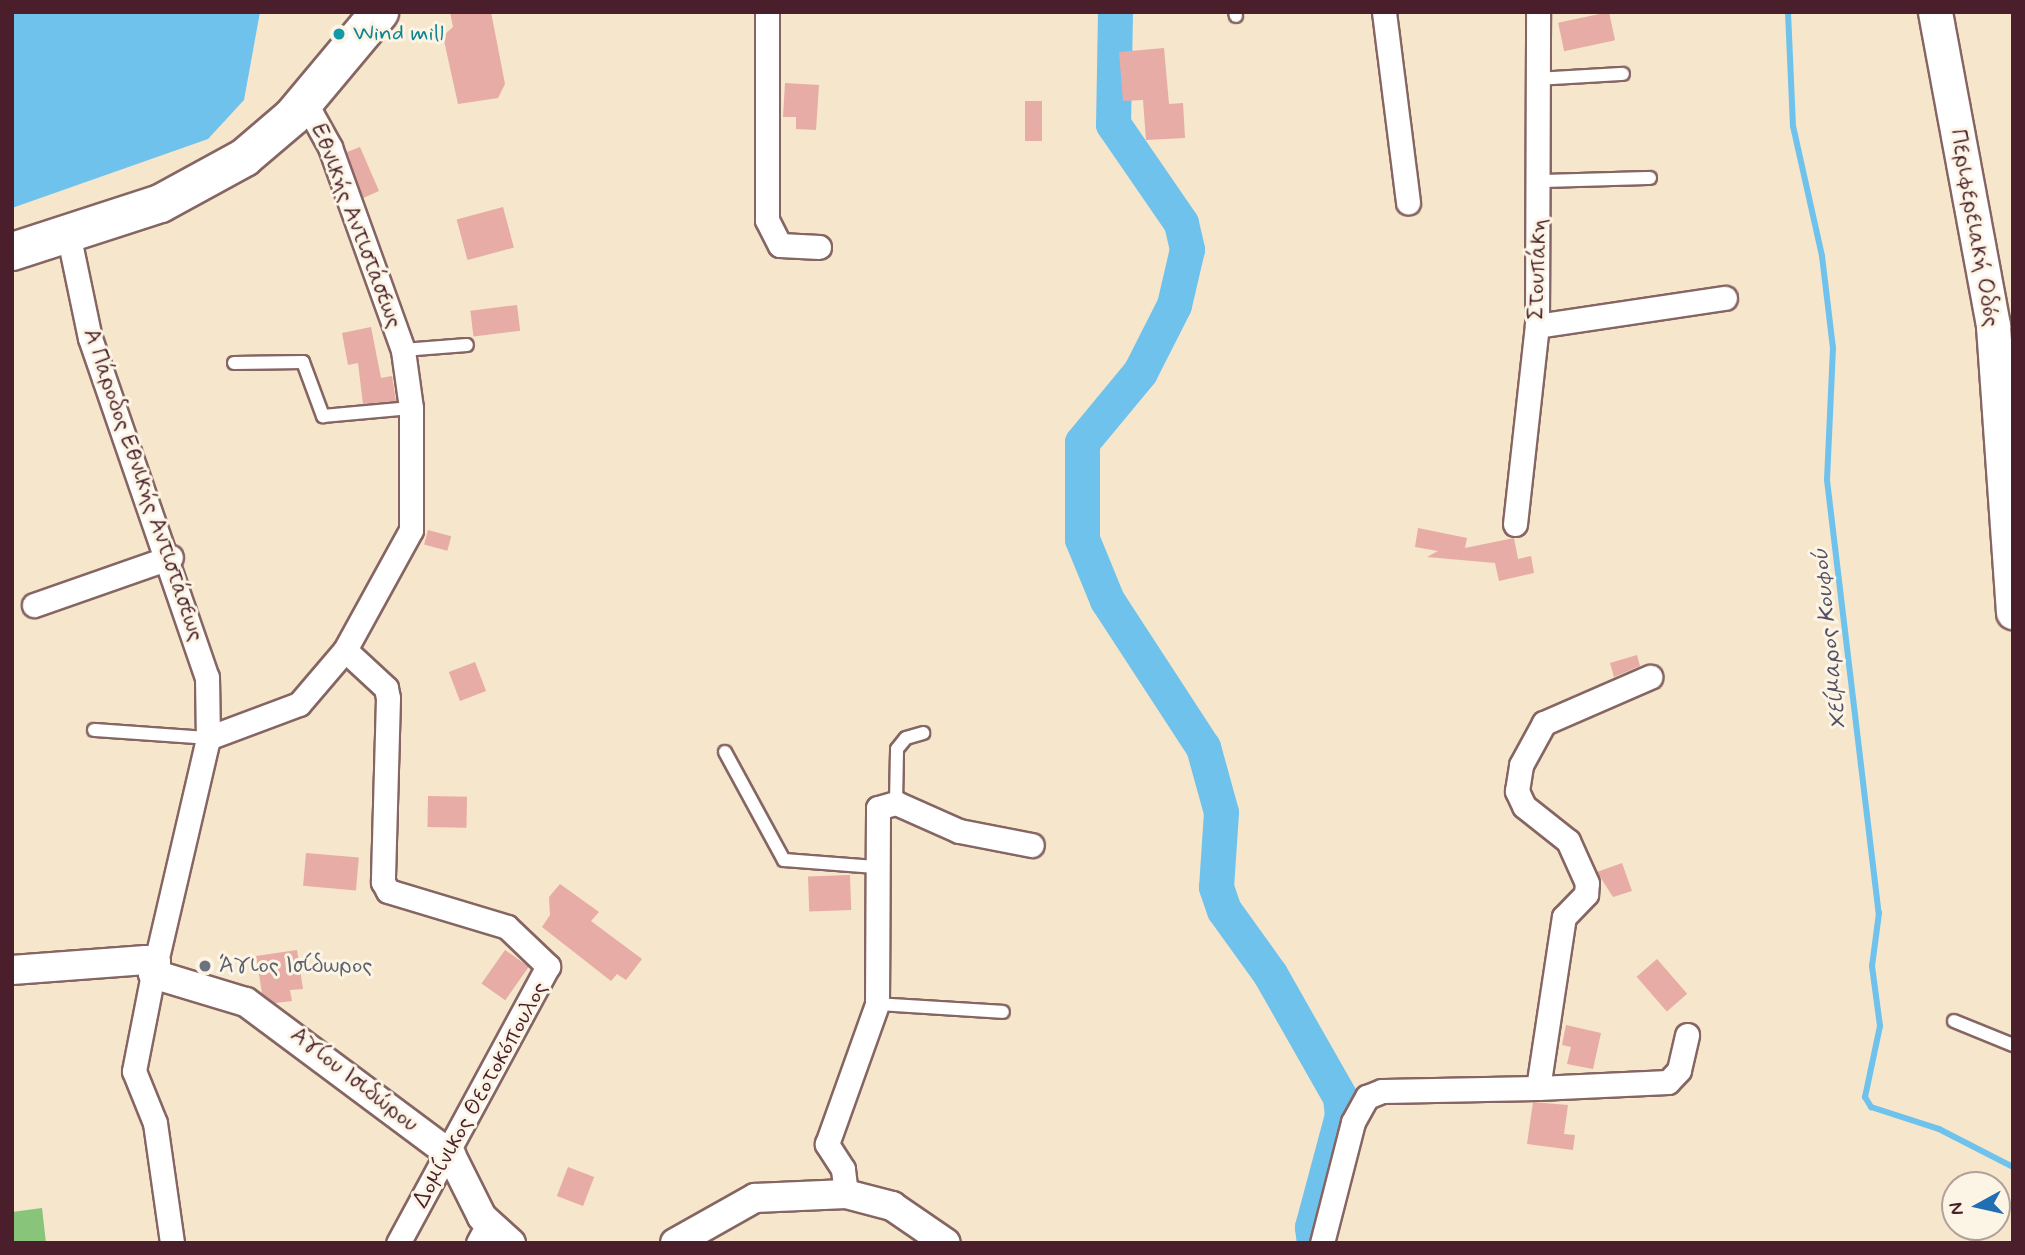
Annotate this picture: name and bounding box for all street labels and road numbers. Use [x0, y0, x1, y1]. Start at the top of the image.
street label: Εθνικής Αντιστάσεως [304, 120, 408, 332]
street label: Περιφερειακή Οδός [1943, 127, 2005, 329]
street label: Στουπάκη [1522, 218, 1554, 320]
street label: Α Πάροδος Εθνικής Αντιστάσεως [76, 325, 210, 645]
street label: Δομίνικος Θεοτοκόπουλος [407, 977, 555, 1213]
street label: Αγίου Ισιδώρου [285, 1022, 423, 1138]

